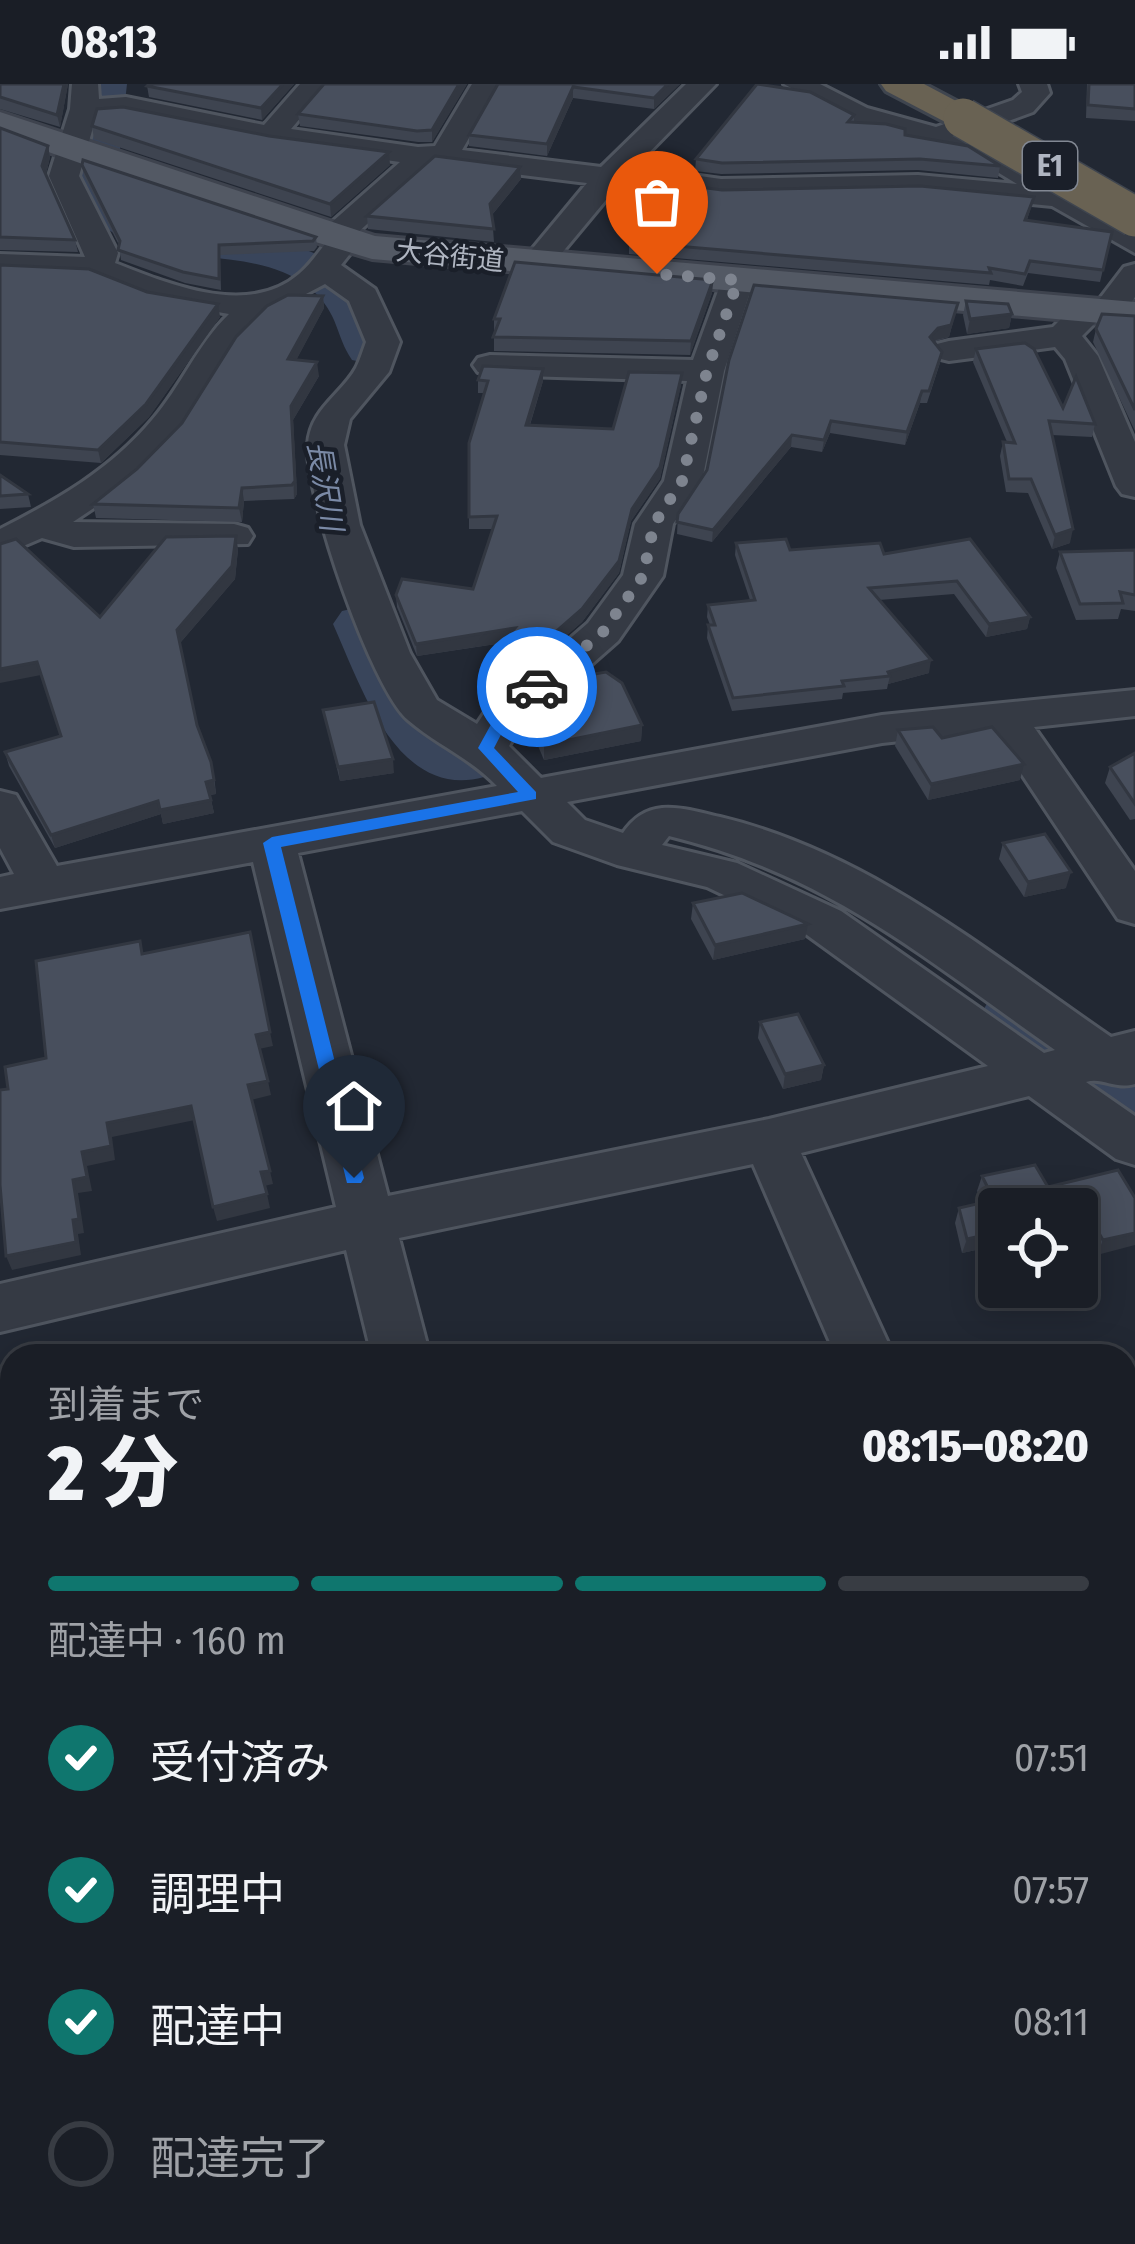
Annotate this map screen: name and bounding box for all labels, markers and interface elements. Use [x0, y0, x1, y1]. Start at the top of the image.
text: 08:13 [60, 15, 157, 69]
road number: E1 [1023, 142, 1077, 190]
pin [606, 151, 708, 274]
icon: bag [624, 169, 690, 235]
street label: 大谷街道 [395, 234, 505, 278]
water label: 長沢川 [300, 439, 350, 536]
courier [477, 627, 597, 747]
icon: car [504, 654, 570, 720]
pin [303, 1055, 405, 1178]
icon: home [321, 1073, 387, 1139]
map controls [978, 1188, 1098, 1308]
button: locate [978, 1188, 1098, 1308]
text: 到着まで [48, 1382, 204, 1428]
text: 08:15–08:20 [862, 1419, 1089, 1473]
text: 2 分 [48, 1427, 178, 1521]
text: 配達中 · 160 m [48, 1618, 286, 1664]
icon: check [48, 1725, 114, 1791]
text: 07:51 [1014, 1735, 1089, 1781]
text: 受付済み [150, 1736, 330, 1790]
icon: check [48, 1857, 114, 1923]
text: 07:57 [1012, 1867, 1089, 1913]
text: 調理中 [150, 1868, 285, 1922]
icon: check [48, 1989, 114, 2055]
text: 08:11 [1013, 1999, 1089, 2045]
text: 配達中 [150, 2000, 285, 2054]
text: 配達完了 [150, 2132, 330, 2186]

